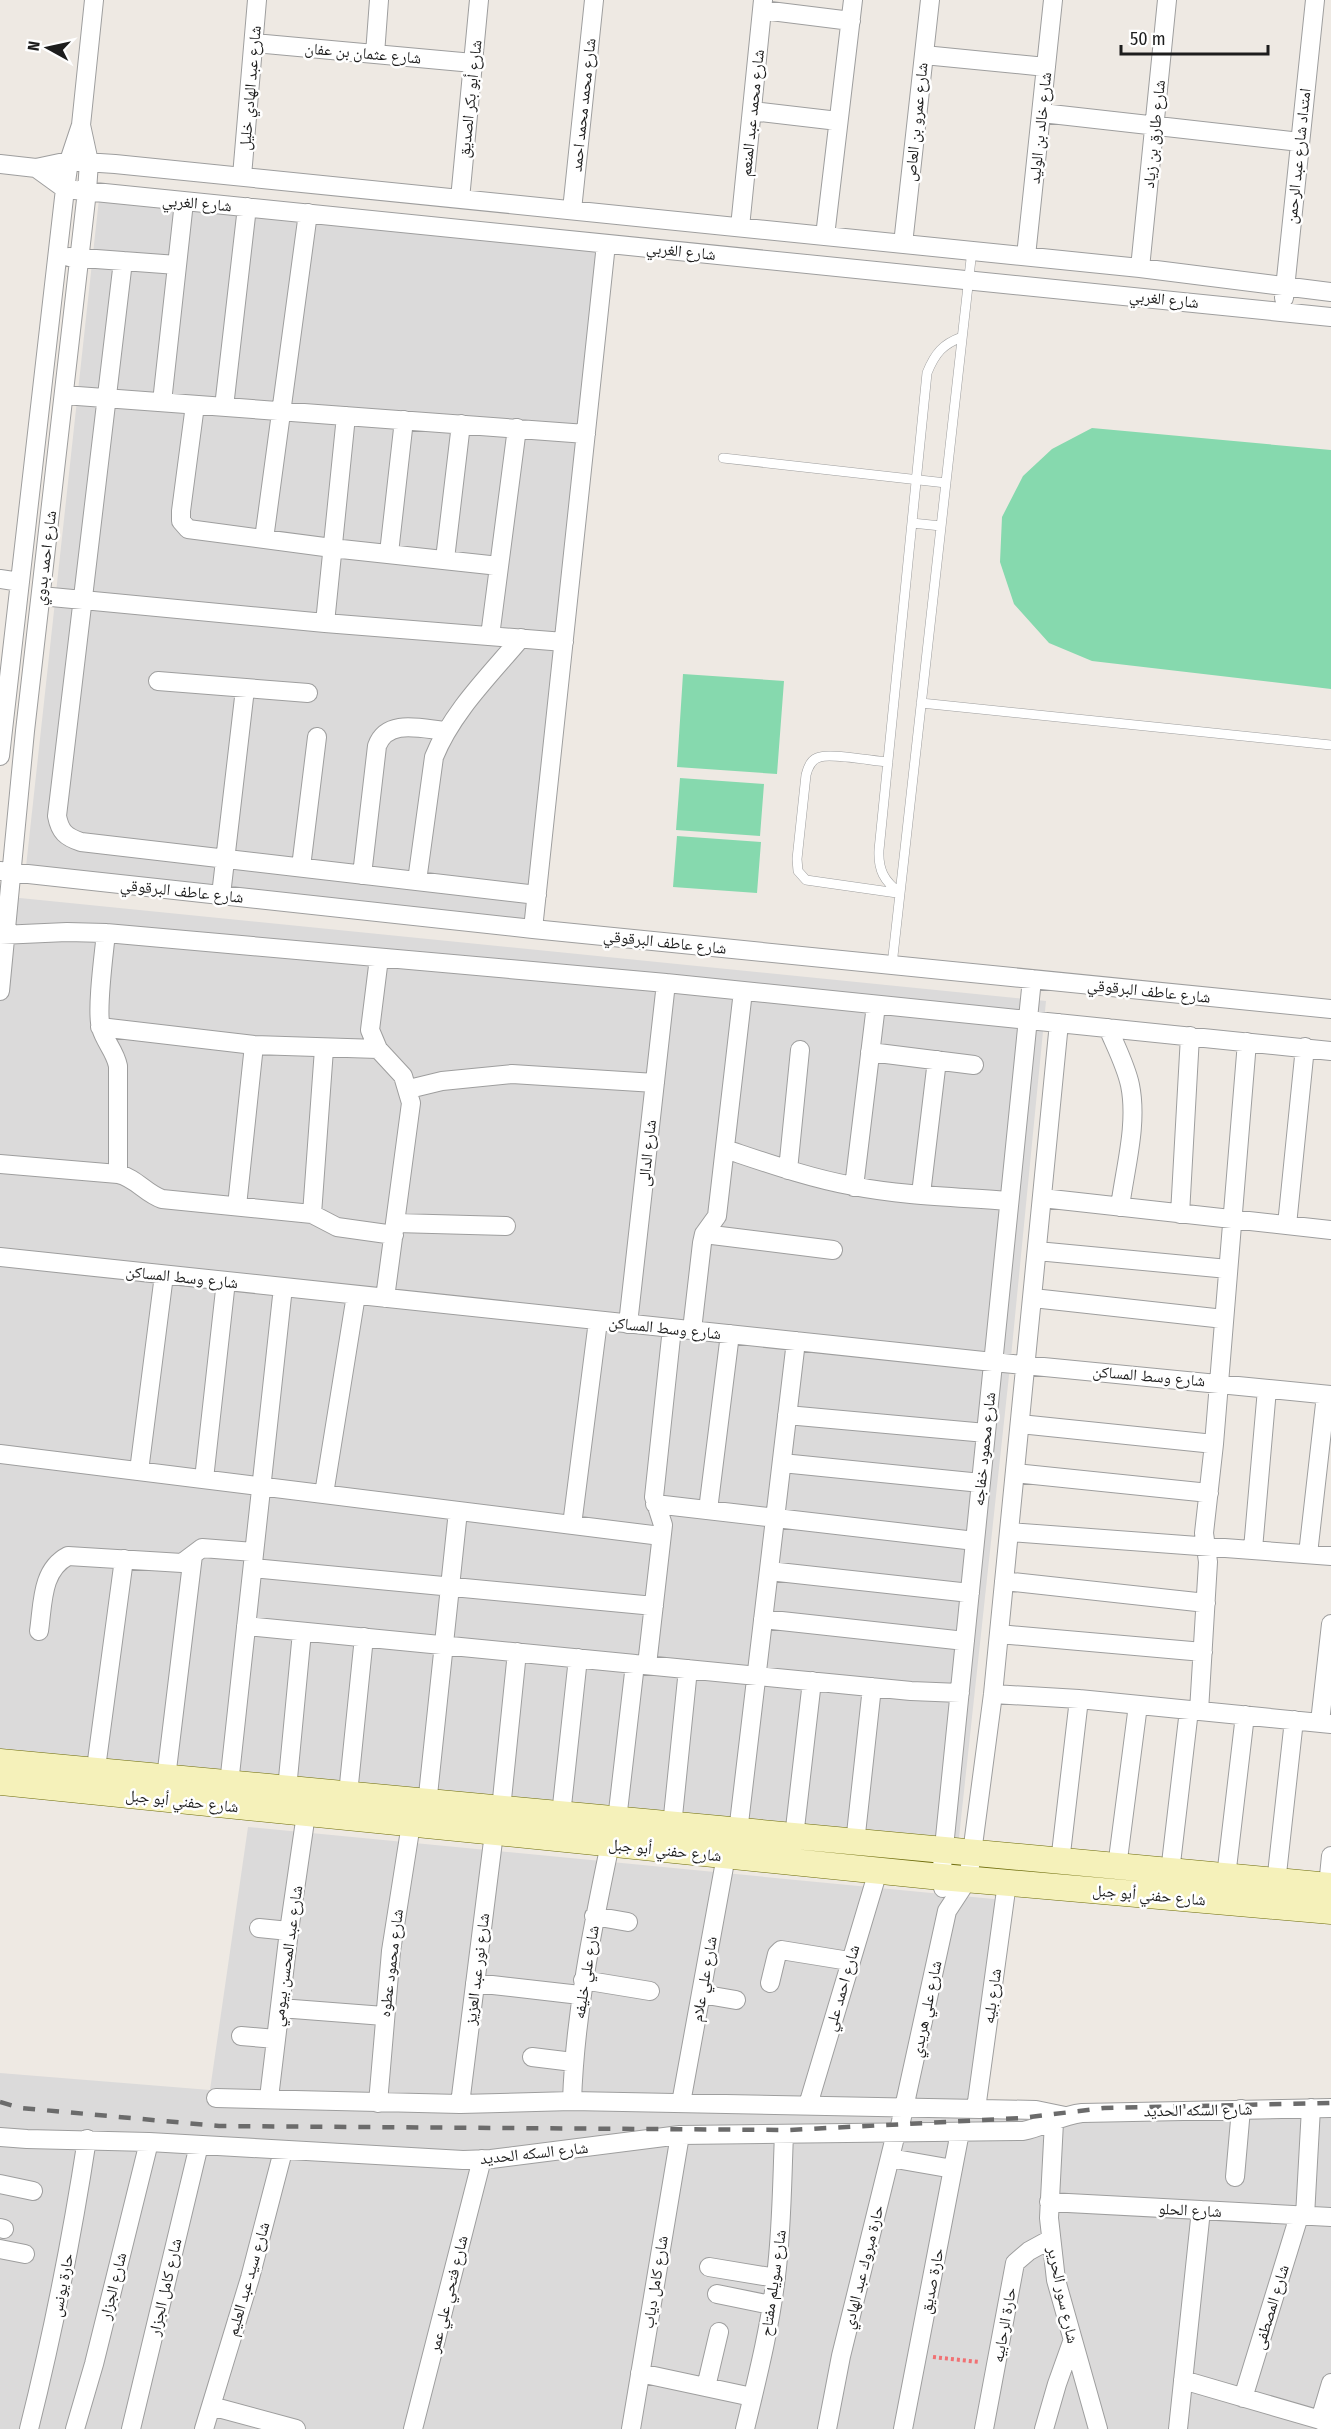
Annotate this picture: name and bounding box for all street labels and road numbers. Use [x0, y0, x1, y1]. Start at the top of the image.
street label: شارع عبد الهادي خليل [235, 25, 268, 151]
street label: شارع محمد محمد احمد [567, 37, 600, 173]
street label: شارع عثمان بن عفان [304, 38, 422, 69]
street label: شارع أبو بكر الصديق [454, 39, 487, 159]
street label: شارع محمد عبد المنعم [736, 48, 769, 178]
street label: شارع عمرو بن العاص [900, 62, 933, 183]
street label: شارع خالد بن الوليد [1025, 71, 1056, 185]
street label: شارع طارق بن زياد [1139, 79, 1170, 189]
street label: امتداد شارع عبد الرحمن [1281, 87, 1316, 225]
street label: شارع الغربي [161, 190, 233, 219]
street label: شارع الغربي [645, 238, 717, 267]
street label: شارع الغربي [1128, 286, 1200, 315]
street label: شارع احمد بدوي [30, 509, 63, 607]
street label: شارع عاطف البرقوقي [119, 875, 245, 910]
street label: شارع عاطف البرقوقي [602, 926, 728, 961]
street label: شارع عاطف البرقوقي [1086, 975, 1212, 1010]
street label: شارع الدالى [634, 1119, 661, 1187]
street label: شارع وسط المساكن [125, 1262, 239, 1293]
street label: شارع وسط المساكن [608, 1313, 722, 1344]
street label: شارع وسط المساكن [1092, 1362, 1206, 1391]
street label: شارع محمود خفاجه [969, 1391, 1000, 1507]
street label: شارع حفني أبو جبل [124, 1786, 240, 1819]
street label: شارع حفني أبو جبل [607, 1835, 723, 1868]
street label: شارع حفني أبو جبل [1091, 1881, 1206, 1912]
street label: شارع عبد المحسن بيومي [268, 1884, 309, 2028]
street label: شارع محمود عطوه [375, 1908, 408, 2018]
street label: شارع نور عبد العزيز [461, 1912, 494, 2027]
street label: شارع علي خليفه [569, 1924, 606, 2020]
street label: شارع علي علام [687, 1935, 724, 2024]
street label: شارع احمد علي [821, 1943, 866, 2034]
street label: شارع علي هريدي [906, 1959, 949, 2060]
street label: شارع بليه [979, 1967, 1006, 2025]
street label: شارع السكه الحديد [1143, 2100, 1253, 2121]
street label: شارع السكه الحديد [479, 2138, 589, 2169]
street label: شارع الحلو [1158, 2199, 1222, 2222]
street label: حارة مبروك عبد الهادي [838, 2203, 891, 2332]
street label: شارع سيد عبد العليم [223, 2220, 274, 2339]
street label: شارع سويلم مفتاح [756, 2229, 791, 2338]
street label: شارع فتحي علي عمر [424, 2233, 475, 2356]
street label: شارع كامل دياب [638, 2234, 673, 2330]
street label: شارع كامل الجزار [144, 2236, 186, 2339]
street label: شارع سور الحرير [1042, 2244, 1083, 2345]
street label: حارة صديق [916, 2246, 949, 2316]
street label: شارع الجزار [95, 2250, 131, 2323]
street label: حارة يونس [47, 2252, 78, 2319]
street label: شارع المصطفى [1249, 2262, 1294, 2352]
street label: حارة الرحابيه [988, 2286, 1020, 2364]

